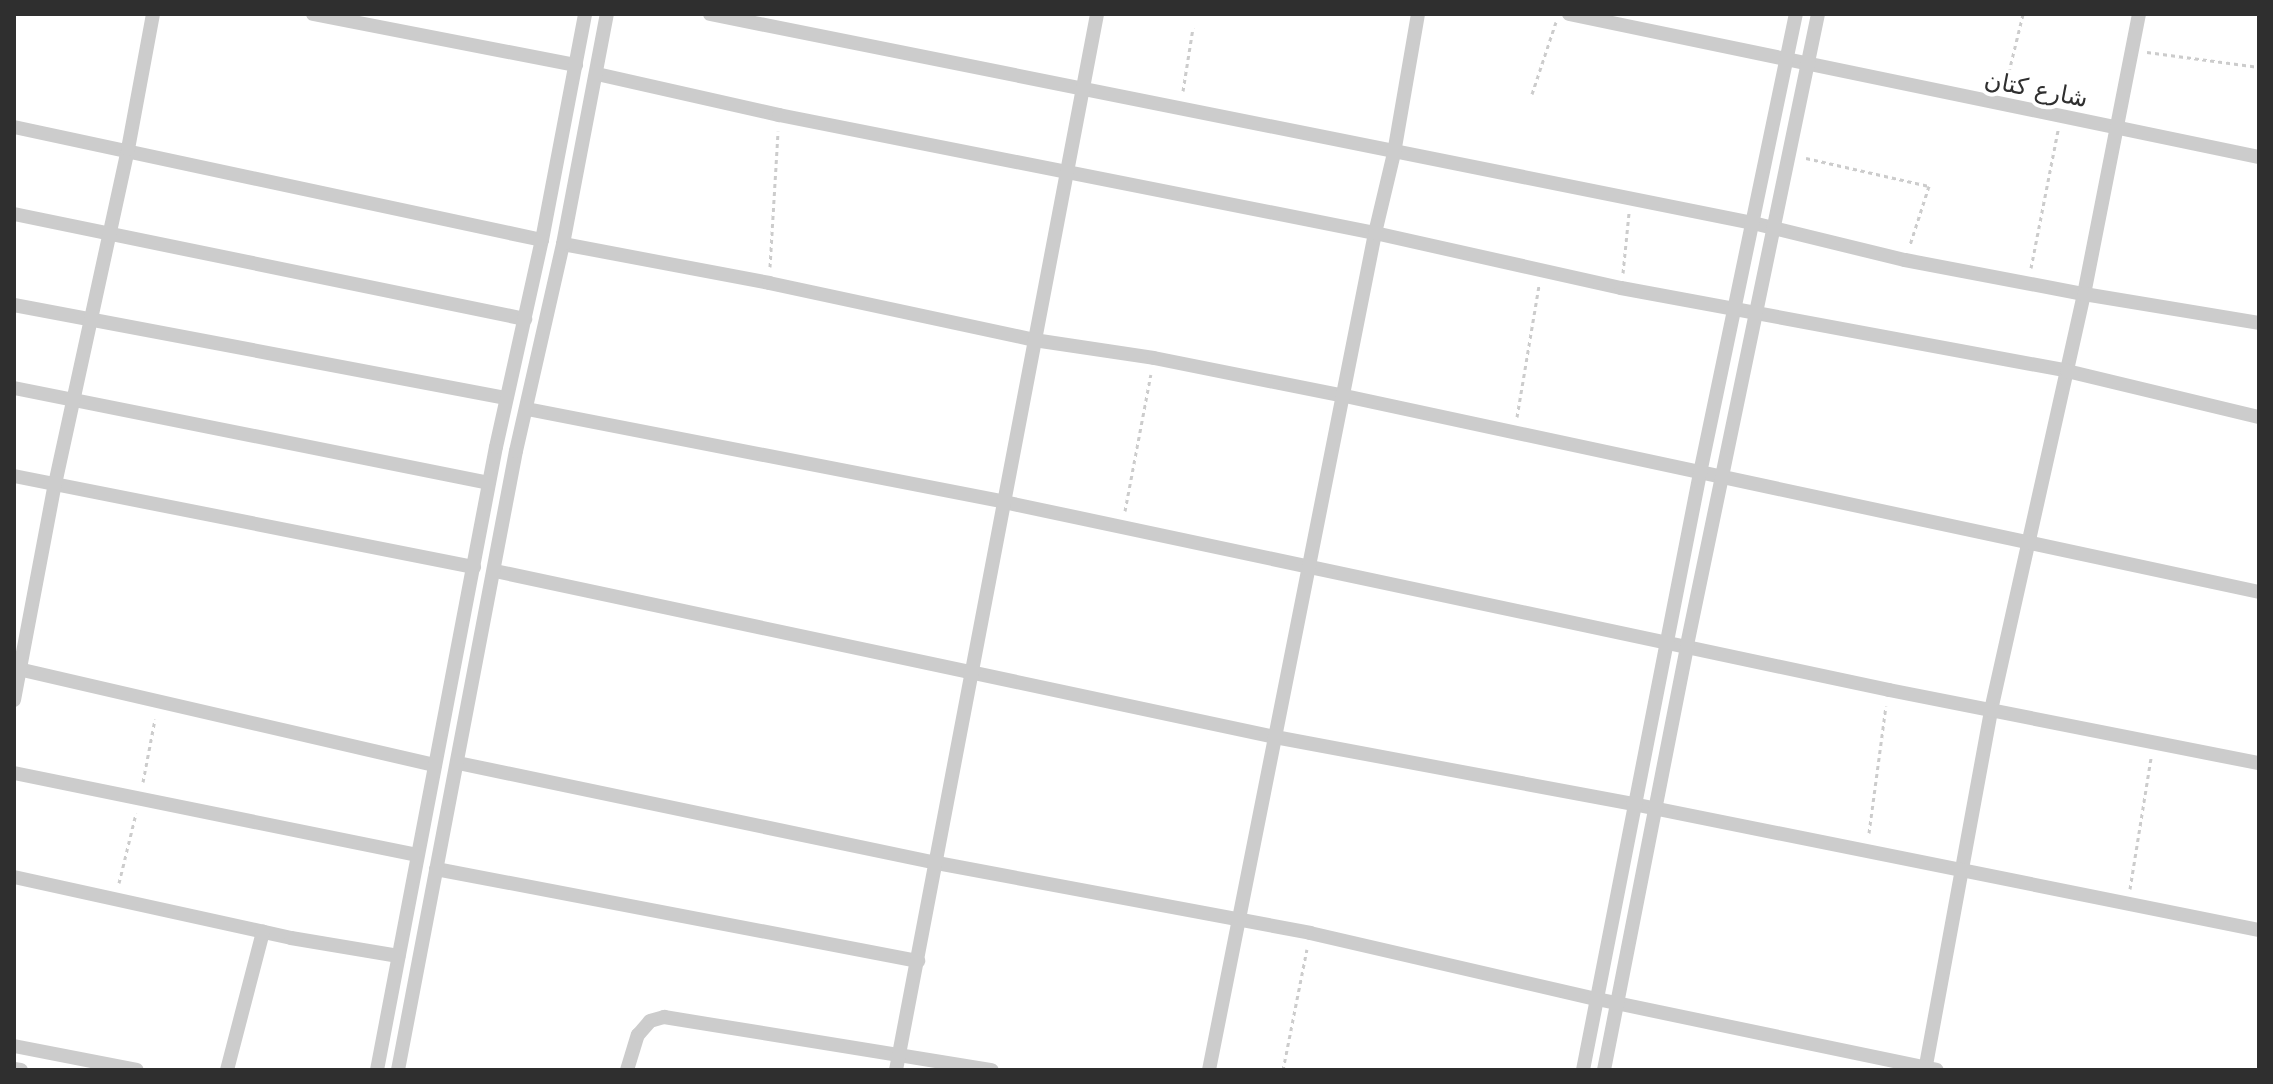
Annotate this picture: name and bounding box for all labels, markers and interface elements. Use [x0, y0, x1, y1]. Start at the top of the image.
street label: شارع كتان [1982, 66, 2090, 114]

